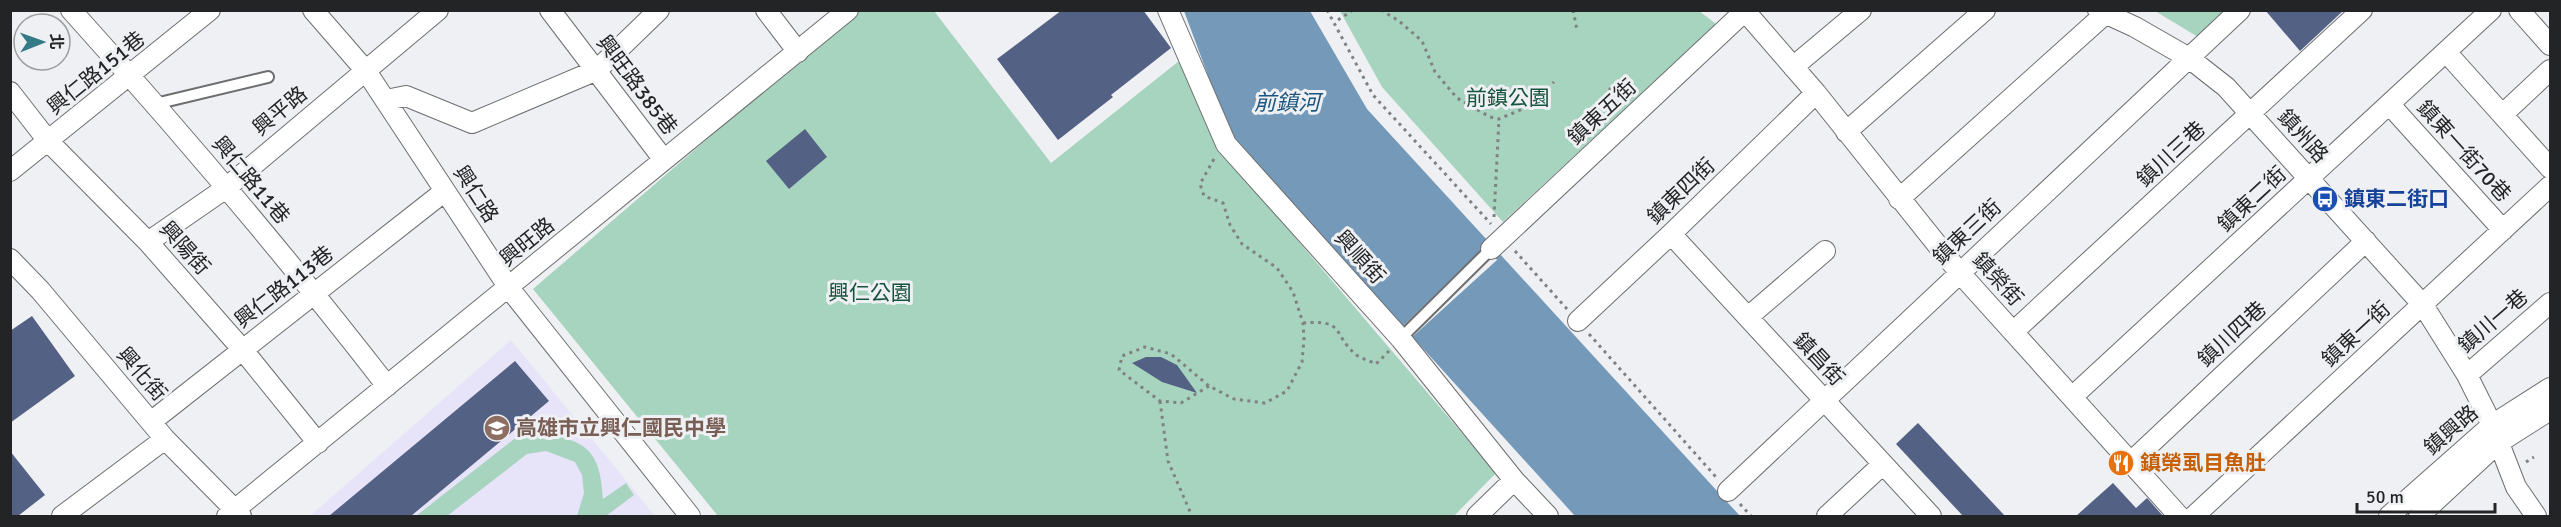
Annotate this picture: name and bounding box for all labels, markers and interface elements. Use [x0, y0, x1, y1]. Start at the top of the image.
north arrow [12, 12, 72, 72]
street label: 興仁路151巷 [42, 26, 150, 120]
street label: 興旺路385巷 [591, 30, 683, 140]
text: 北 [46, 34, 66, 50]
street label: 鎮東五街 [1562, 74, 1642, 150]
street label: 興平路 [248, 81, 312, 141]
park label: 前鎮公園 [1466, 85, 1550, 111]
water label: 前鎮河 [1254, 89, 1324, 116]
street label: 鎮東一街70巷 [2412, 95, 2516, 207]
street label: 鎮州路 [2272, 104, 2334, 168]
street label: 鎮川三巷 [2131, 116, 2211, 192]
street label: 興仁路11巷 [207, 131, 295, 229]
street label: 鎮東四街 [1642, 152, 1720, 230]
street label: 興仁路 [448, 161, 504, 227]
street label: 鎮東二街 [2212, 161, 2292, 237]
bus stop icon: 鎮東二街口 [2310, 184, 2340, 214]
place label: 鎮東二街口 [2344, 186, 2449, 212]
street label: 鎮東三街 [1927, 194, 2007, 270]
street label: 興旺路 [494, 212, 560, 272]
street label: 興陽街 [154, 216, 216, 280]
street label: 興順街 [1329, 225, 1391, 289]
street label: 興仁路113巷 [229, 240, 339, 334]
street label: 鎮榮街 [1967, 247, 2029, 311]
park label: 興仁公園 [828, 280, 912, 306]
street label: 鎮川一巷 [2453, 284, 2533, 358]
street label: 鎮川四巷 [2192, 296, 2272, 372]
street label: 鎮東一街 [2316, 296, 2396, 372]
street label: 鎮昌街 [1788, 327, 1850, 391]
street label: 興化街 [112, 342, 172, 406]
street label: 鎮興路 [2419, 400, 2483, 460]
school or university icon: 高雄市立興仁國民中學 [482, 413, 512, 443]
place label: 高雄市立興仁國民中學 [516, 415, 726, 441]
restaurant icon: 鎮榮虱目魚肚 [2106, 448, 2136, 478]
place label: 鎮榮虱目魚肚 [2140, 450, 2266, 476]
scale bar [2357, 476, 2495, 514]
text: 50 m [2366, 486, 2404, 508]

